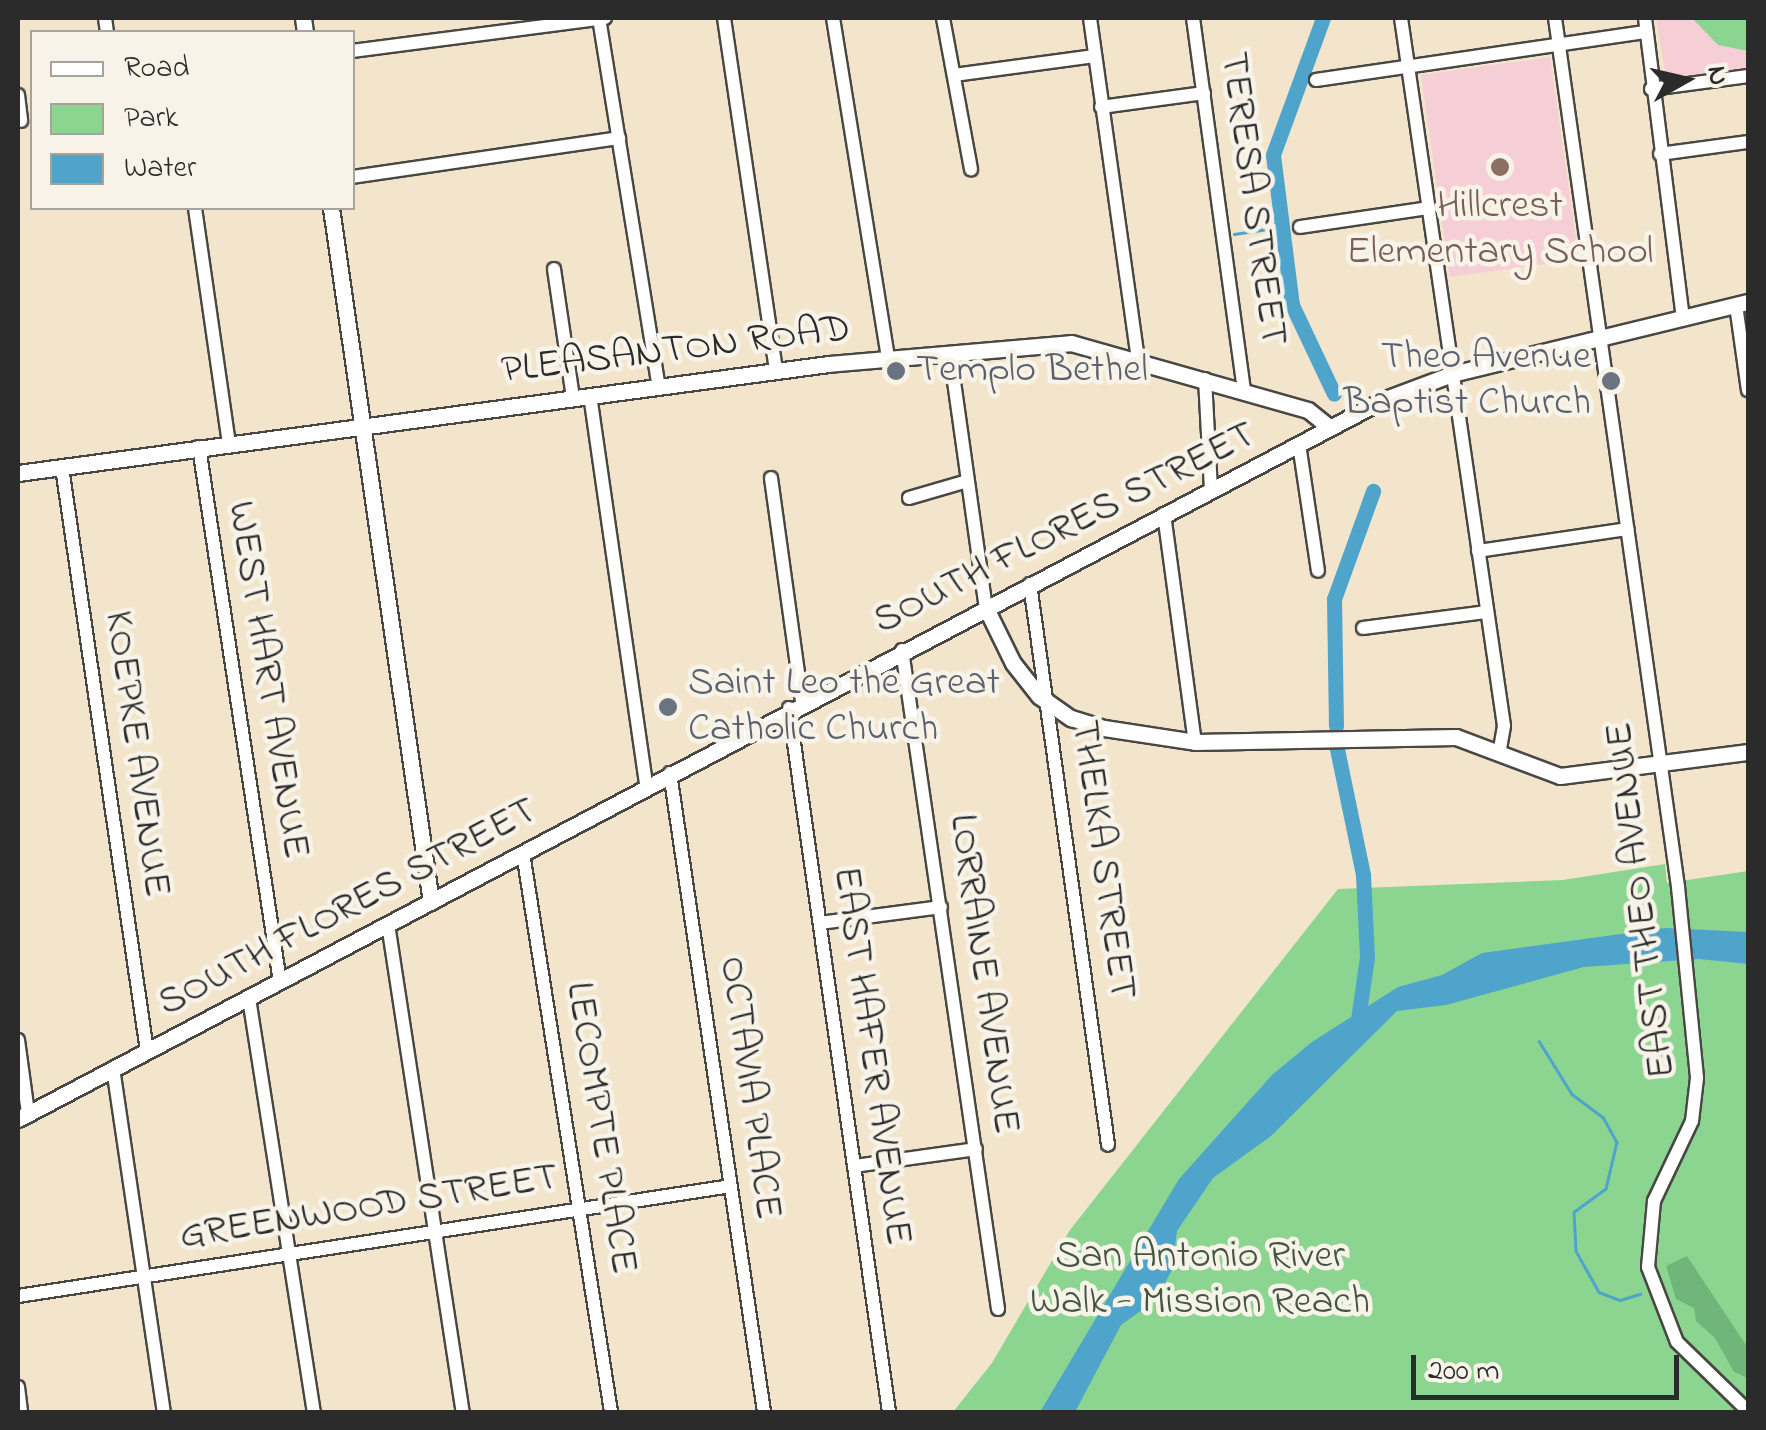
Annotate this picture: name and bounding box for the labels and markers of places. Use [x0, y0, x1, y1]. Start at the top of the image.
marker: Hillcrest Elementary School [1489, 156, 1511, 178]
place label: Hillcrest Elementary School [1347, 183, 1653, 277]
place label: Theo Avenue Baptist Church [1343, 334, 1591, 428]
place label: Templo Bethel [916, 347, 1148, 395]
marker: Templo Bethel [885, 360, 907, 382]
marker: Theo Avenue Baptist Church [1600, 370, 1622, 392]
place label: Saint Leo the Great Catholic Church [688, 660, 1000, 754]
marker: Saint Leo the Great Catholic Church [657, 696, 679, 718]

